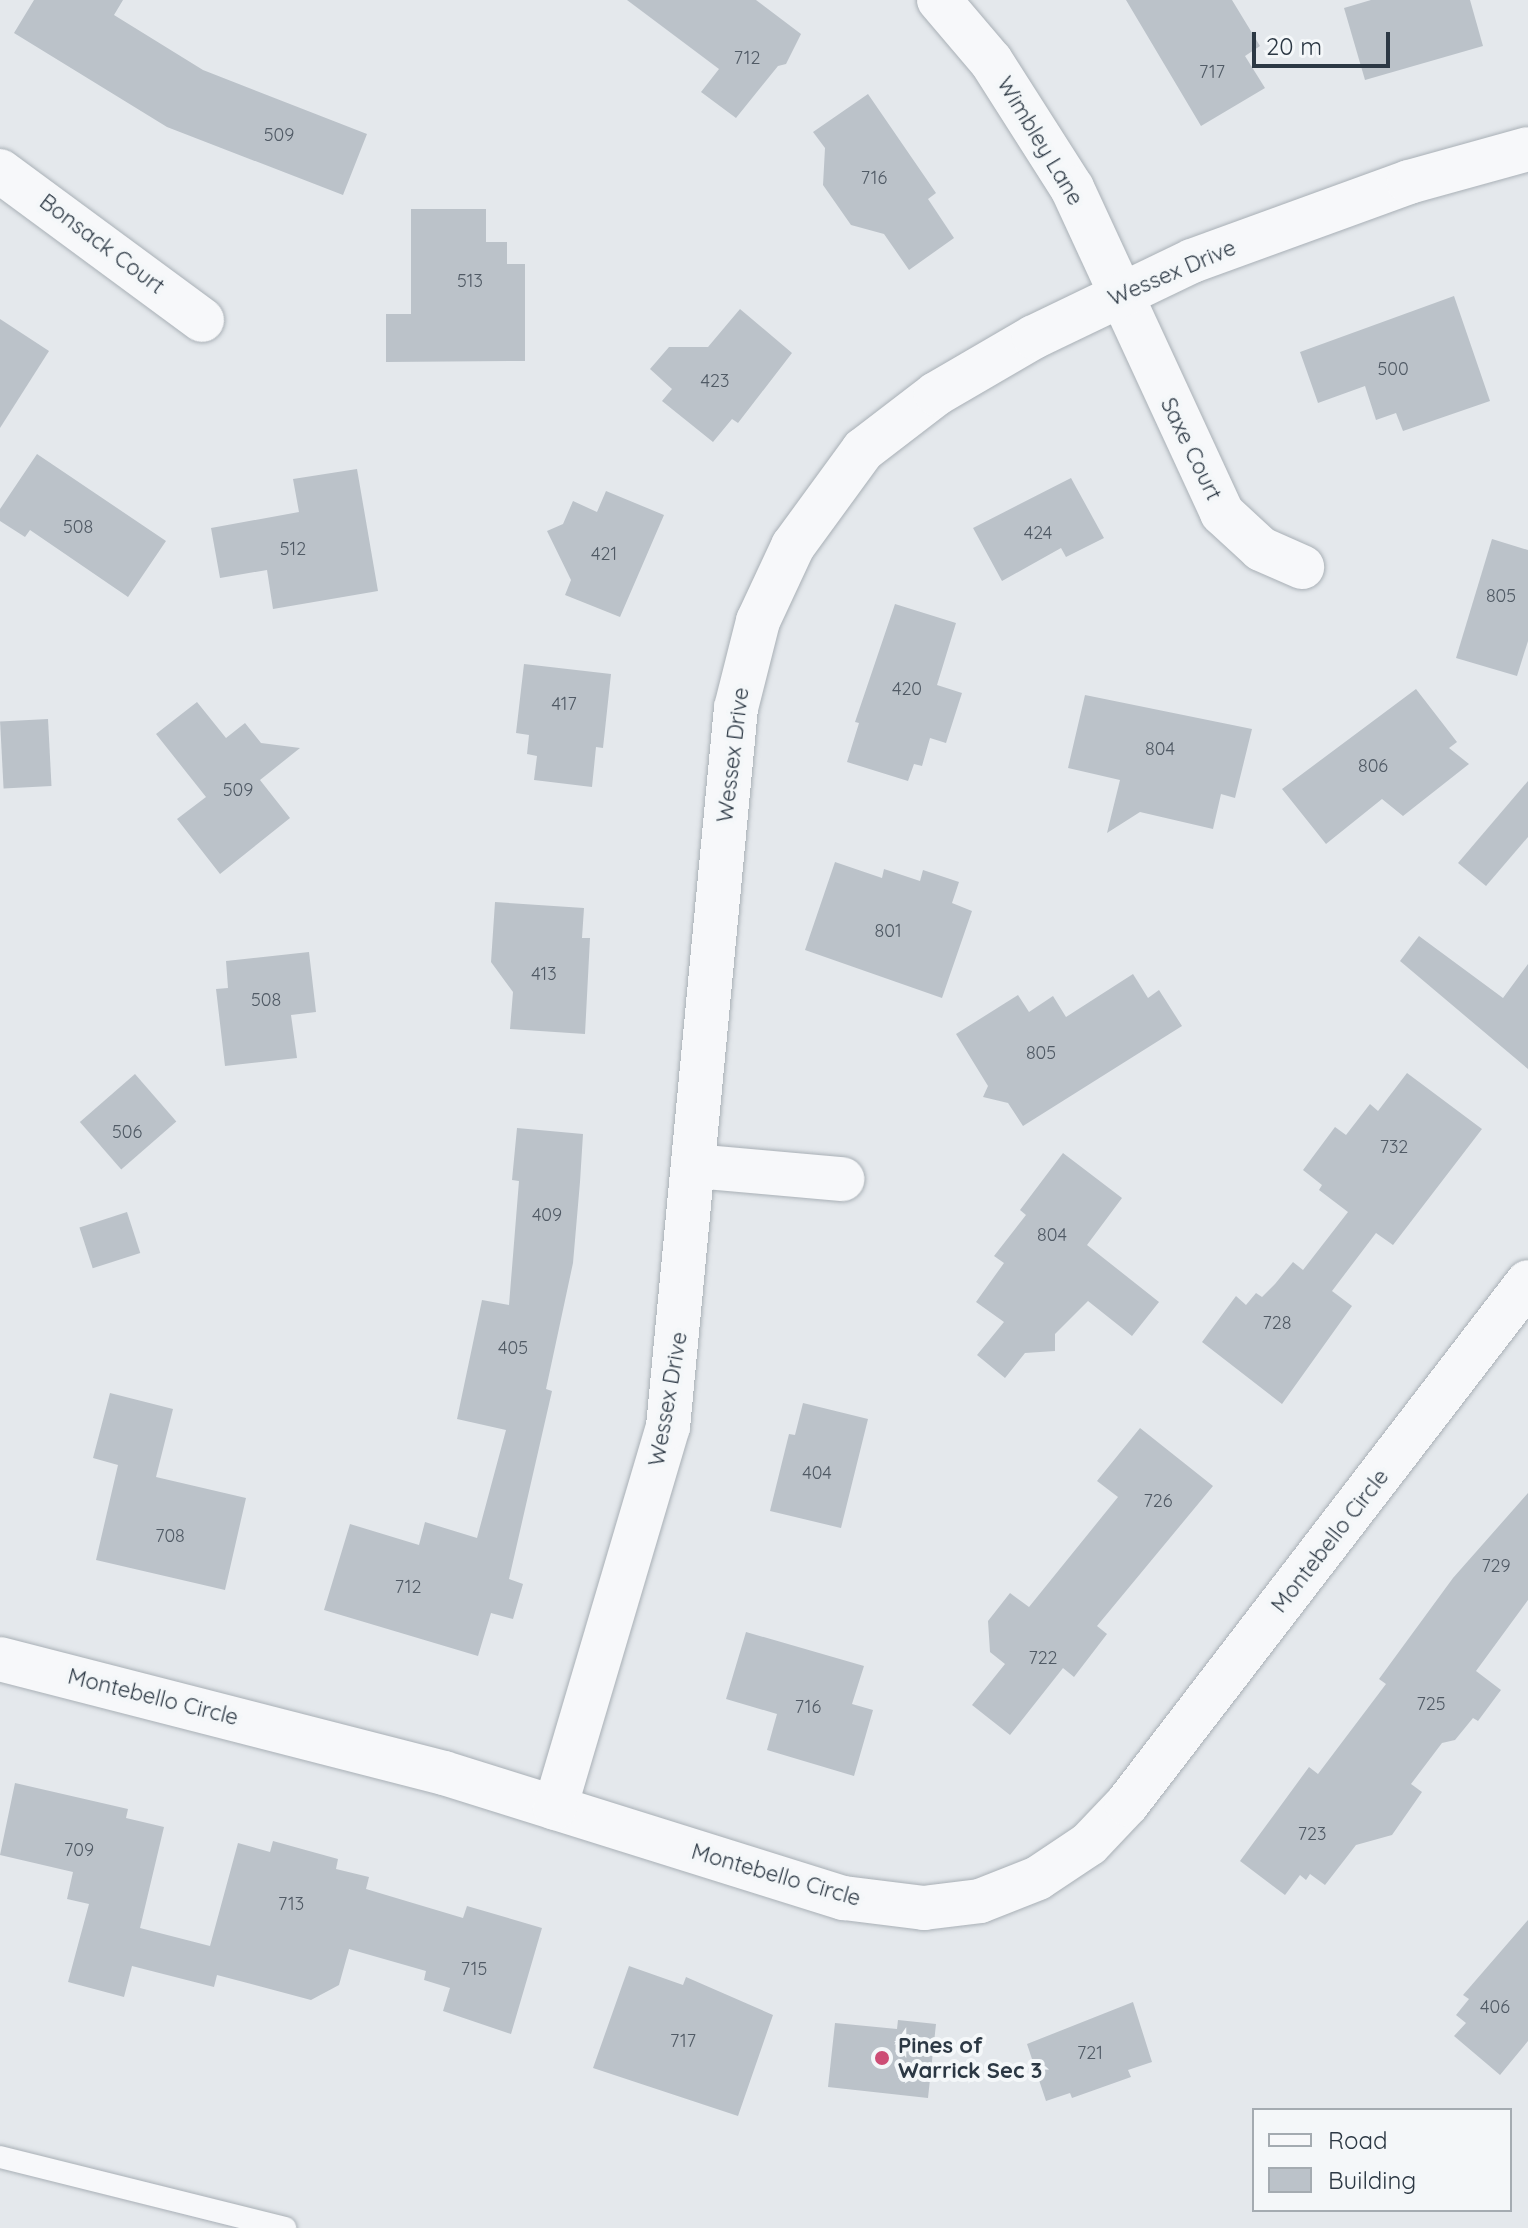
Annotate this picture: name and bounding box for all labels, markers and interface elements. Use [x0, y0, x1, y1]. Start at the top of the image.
scale bar [1256, 16, 1394, 66]
text: 20 m [1266, 31, 1322, 61]
house number: 712 [734, 47, 760, 69]
house number: 717 [1199, 61, 1225, 83]
street label: Wimbley Lane [991, 72, 1089, 210]
house number: 509 [264, 124, 294, 146]
house number: 716 [861, 167, 887, 189]
street label: Bonsack Court [34, 189, 170, 299]
street label: Wessex Drive [1104, 234, 1240, 312]
house number: 513 [457, 270, 483, 292]
house number: 500 [1377, 358, 1409, 380]
house number: 423 [701, 370, 729, 392]
street label: Saxe Court [1155, 393, 1227, 505]
house number: 508 [63, 516, 93, 538]
house number: 424 [1024, 522, 1052, 544]
house number: 512 [280, 538, 306, 560]
house number: 421 [591, 543, 617, 565]
house number: 805 [1486, 585, 1516, 607]
house number: 420 [892, 678, 922, 700]
street label: Wessex Drive [712, 686, 754, 824]
house number: 417 [551, 693, 577, 715]
house number: 804 [1145, 738, 1175, 760]
house number: 806 [1358, 755, 1388, 777]
house number: 509 [223, 779, 253, 801]
house number: 801 [874, 920, 902, 942]
house number: 413 [531, 963, 557, 985]
house number: 508 [251, 989, 281, 1011]
house number: 805 [1026, 1042, 1056, 1064]
house number: 506 [112, 1121, 142, 1143]
house number: 732 [1380, 1136, 1408, 1158]
house number: 409 [532, 1204, 562, 1226]
house number: 804 [1037, 1224, 1067, 1246]
house number: 728 [1263, 1312, 1291, 1334]
street label: Wessex Drive [643, 1330, 693, 1468]
house number: 405 [498, 1337, 528, 1359]
house number: 404 [802, 1462, 832, 1484]
street label: Montebello Circle [1266, 1464, 1394, 1618]
house number: 726 [1144, 1490, 1172, 1512]
house number: 708 [155, 1525, 185, 1547]
house number: 729 [1481, 1555, 1511, 1577]
house number: 712 [395, 1576, 421, 1598]
house number: 722 [1028, 1647, 1058, 1669]
street label: Montebello Circle [65, 1663, 241, 1731]
house number: 725 [1416, 1693, 1446, 1715]
house number: 716 [795, 1696, 821, 1718]
house number: 723 [1298, 1823, 1326, 1845]
street label: Montebello Circle [688, 1838, 864, 1912]
house number: 709 [64, 1839, 94, 1861]
house number: 713 [278, 1893, 304, 1915]
house number: 715 [461, 1958, 487, 1980]
house number: 406 [1480, 1996, 1510, 2018]
house number: 717 [670, 2030, 696, 2052]
place label: Pines of Warrick Sec 3 [898, 2032, 1042, 2084]
house number: 721 [1077, 2042, 1103, 2064]
marker: Pines of Warrick Sec 3 [873, 2049, 891, 2067]
legend [1252, 2108, 1512, 2212]
text: Road [1328, 2125, 1388, 2155]
text: Building [1328, 2165, 1416, 2195]

